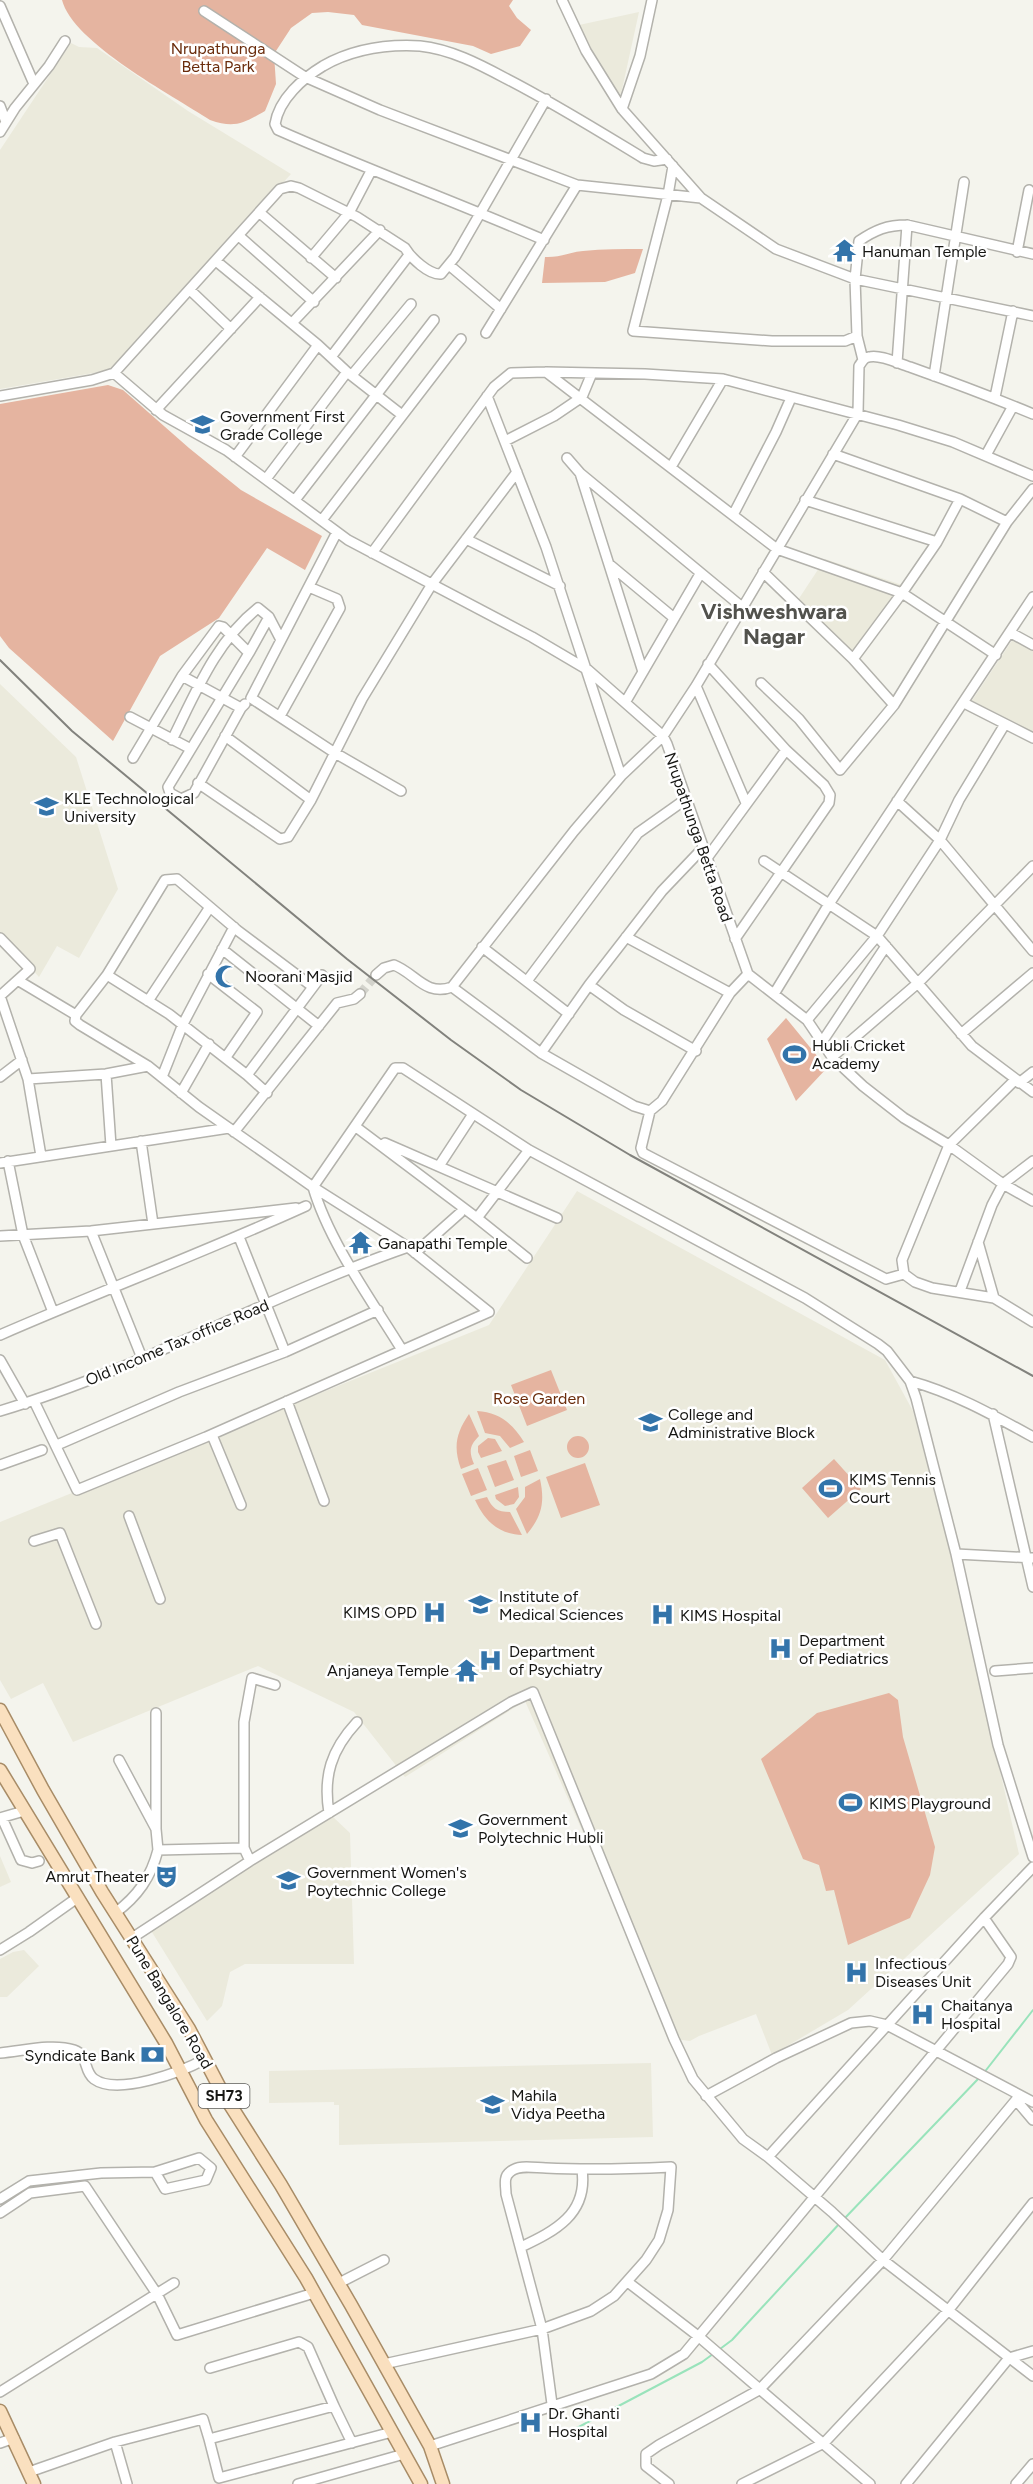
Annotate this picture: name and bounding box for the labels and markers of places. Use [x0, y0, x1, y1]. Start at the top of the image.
temple icon: Hanuman Temple [831, 238, 857, 264]
place label: Hanuman Temple [862, 242, 987, 261]
place label: Government First Grade College [220, 407, 345, 444]
school or university icon: Government First Grade College [189, 412, 215, 438]
place label: KLE Technological University [64, 789, 194, 826]
school or university icon: KLE Technological University [33, 794, 59, 820]
mosque icon: Noorani Masjid [214, 963, 240, 989]
place label: Noorani Masjid [245, 967, 353, 986]
place label: Hubli Cricket Academy [812, 1036, 905, 1073]
sports icon: Hubli Cricket Academy [781, 1041, 807, 1067]
temple icon: Ganapathi Temple [347, 1230, 373, 1256]
place label: Ganapathi Temple [378, 1234, 508, 1253]
place label: College and Administrative Block [668, 1405, 815, 1442]
school or university icon: College and Administrative Block [637, 1410, 663, 1436]
place label: KIMS Tennis Court [849, 1470, 936, 1507]
sports icon: KIMS Tennis Court [818, 1475, 844, 1501]
place label: Institute of Medical Sciences [499, 1587, 623, 1624]
school or university icon: Institute of Medical Sciences [468, 1592, 494, 1618]
hospital icon: KIMS OPD [422, 1599, 448, 1625]
hospital icon: KIMS Hospital [649, 1602, 675, 1628]
place label: KIMS OPD [343, 1603, 417, 1622]
place label: KIMS Hospital [680, 1606, 781, 1625]
place label: Department of Pediatrics [799, 1631, 889, 1668]
hospital icon: Department of Pediatrics [768, 1636, 794, 1662]
place label: Department of Psychiatry [509, 1642, 603, 1679]
hospital icon: Department of Psychiatry [478, 1647, 504, 1673]
temple icon: Anjaneya Temple [454, 1657, 480, 1683]
place label: Anjaneya Temple [327, 1661, 449, 1680]
sports icon: KIMS Playground [838, 1790, 864, 1816]
place label: KIMS Playground [869, 1794, 991, 1813]
place label: Government Polytechnic Hubli [478, 1810, 603, 1847]
school or university icon: Government Polytechnic Hubli [447, 1815, 473, 1841]
theatre icon: Amrut Theater [154, 1863, 180, 1889]
place label: Government Women's Poytechnic College [307, 1863, 467, 1900]
place label: Amrut Theater [45, 1867, 150, 1886]
school or university icon: Government Women's Poytechnic College [276, 1868, 302, 1894]
place label: Infectious Diseases Unit [875, 1954, 972, 1991]
hospital icon: Infectious Diseases Unit [844, 1959, 870, 1985]
place label: Chaitanya Hospital [941, 1996, 1013, 2033]
hospital icon: Chaitanya Hospital [910, 2001, 936, 2027]
bank icon: Syndicate Bank [140, 2042, 166, 2068]
place label: Syndicate Bank [25, 2046, 135, 2065]
place label: Mahila Vidya Peetha [511, 2086, 605, 2123]
school or university icon: Mahila Vidya Peetha [480, 2091, 506, 2117]
place label: Dr. Ghanti Hospital [548, 2404, 620, 2441]
hospital icon: Dr. Ghanti Hospital [517, 2409, 543, 2435]

